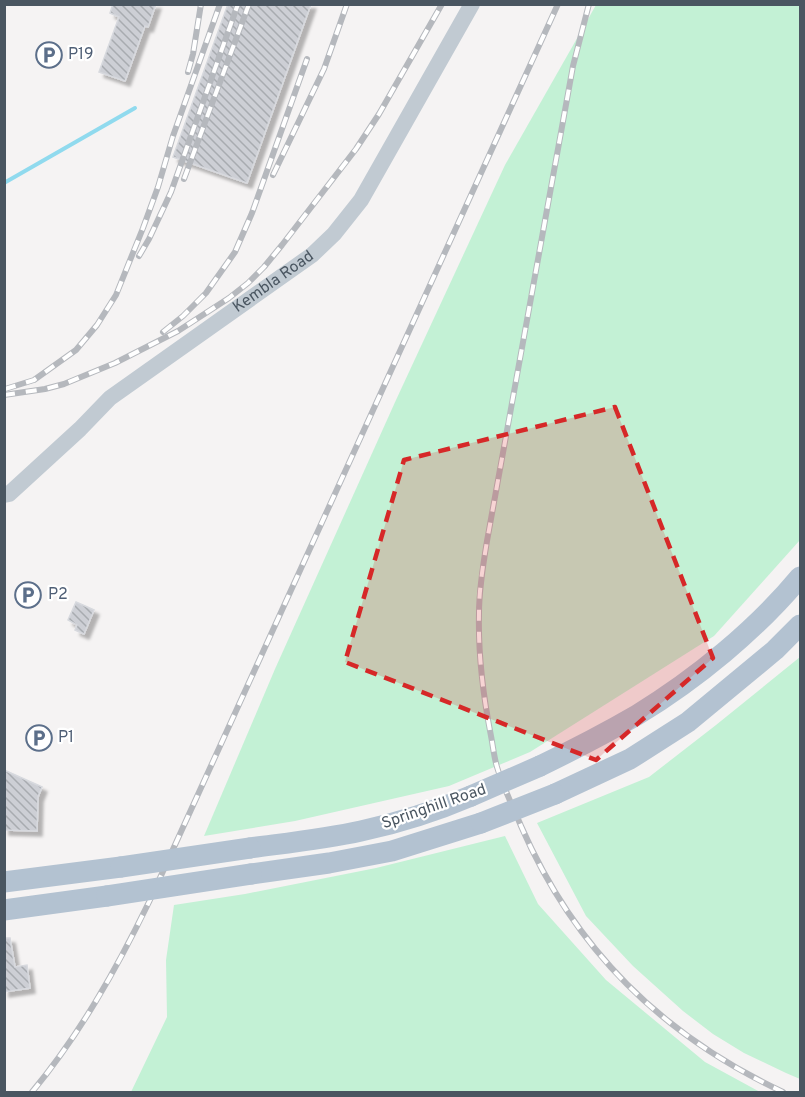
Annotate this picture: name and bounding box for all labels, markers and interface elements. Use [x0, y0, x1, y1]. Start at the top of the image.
parking icon: P19 [34, 40, 64, 70]
place label: P19 [68, 45, 94, 65]
street label: Kembla Road [229, 247, 318, 318]
parking icon: P2 [13, 580, 43, 610]
place label: P2 [48, 585, 68, 605]
parking icon: P1 [24, 723, 54, 753]
place label: P1 [58, 728, 74, 748]
street label: Springhill Road [379, 780, 489, 834]

